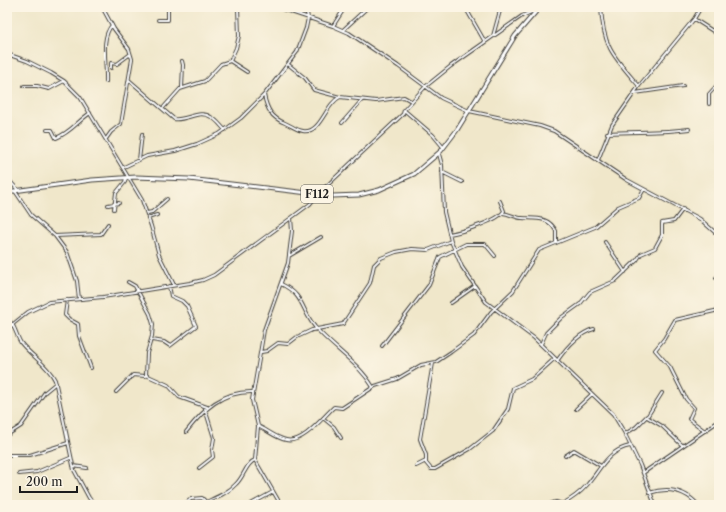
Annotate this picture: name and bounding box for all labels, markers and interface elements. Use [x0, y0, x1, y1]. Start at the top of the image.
road number: F112 [301, 185, 333, 203]
scale bar [20, 468, 77, 494]
text: 200 m [26, 474, 63, 489]

